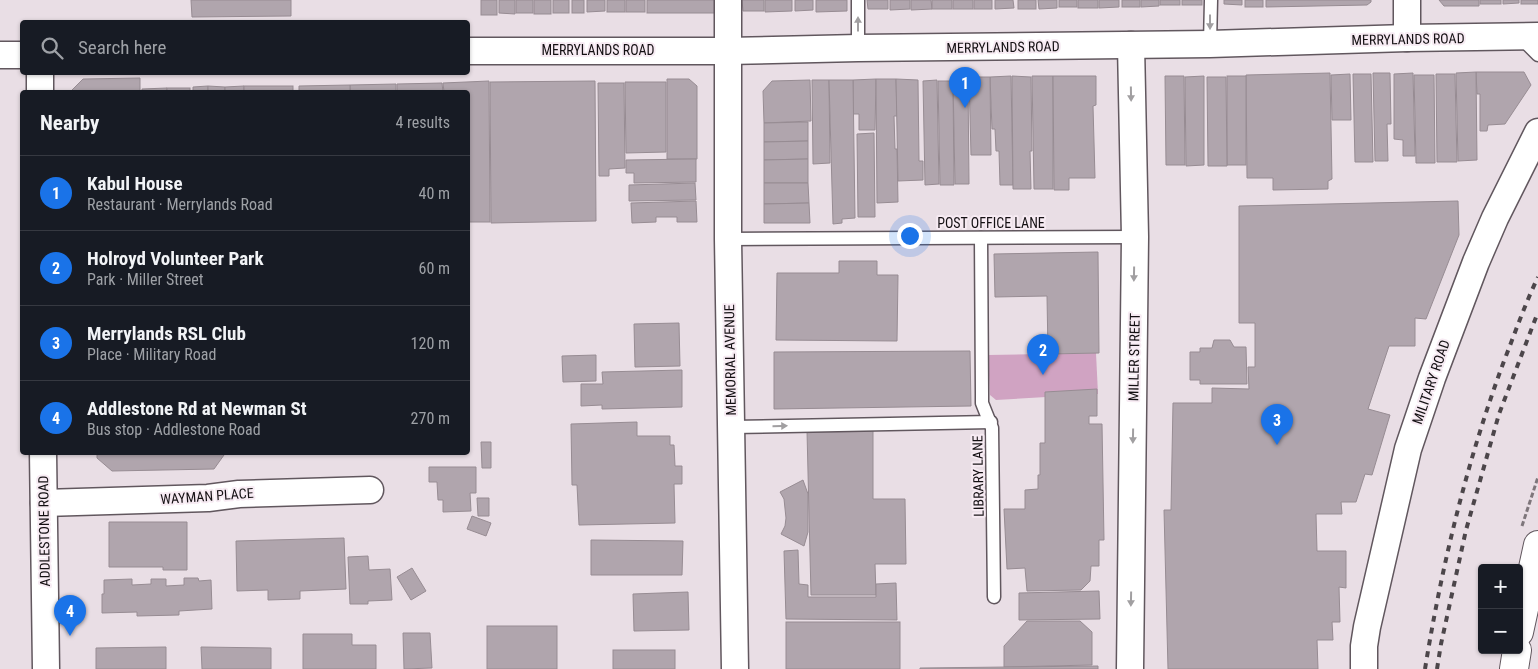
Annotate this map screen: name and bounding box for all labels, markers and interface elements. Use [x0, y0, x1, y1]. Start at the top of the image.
one-way arrow [1206, 14, 1214, 30]
one-way arrow [854, 16, 862, 32]
search box [20, 20, 470, 75]
street label: MERRYLANDS ROAD [1351, 30, 1465, 48]
icon: search [38, 34, 66, 62]
text: Search here [78, 36, 166, 59]
street label: MERRYLANDS ROAD [946, 38, 1060, 56]
street label: MERRYLANDS ROAD [541, 42, 655, 58]
pin: 1 [949, 67, 981, 108]
one-way arrow [1128, 86, 1136, 102]
text: Nearby [40, 111, 99, 135]
text: 4 results [395, 113, 450, 132]
text: Kabul House [87, 172, 183, 195]
text: 1 [52, 184, 60, 203]
text: 40 m [418, 184, 450, 203]
text: Restaurant · Merrylands Road [87, 195, 273, 214]
street label: POST OFFICE LANE [937, 215, 1045, 231]
your location [897, 223, 923, 249]
text: Holroyd Volunteer Park [87, 247, 264, 270]
text: 2 [52, 259, 60, 278]
text: 60 m [418, 259, 450, 278]
one-way arrow [1130, 266, 1138, 282]
text: Park · Miller Street [87, 270, 203, 289]
street label: MEMORIAL AVENUE [721, 304, 739, 416]
street label: MILLER STREET [1125, 313, 1143, 401]
text: Merrylands RSL Club [87, 322, 246, 345]
text: 3 [52, 334, 60, 353]
text: 120 m [411, 334, 450, 353]
pin: 2 [1027, 334, 1059, 375]
street label: MILITARY ROAD [1409, 338, 1453, 426]
text: Place · Military Road [87, 345, 216, 364]
text: Addlestone Rd at Newman St [87, 397, 307, 420]
pin: 3 [1261, 404, 1293, 445]
text: 4 [52, 409, 60, 428]
text: 270 m [411, 409, 450, 428]
text: Bus stop · Addlestone Road [87, 420, 261, 439]
one-way arrow [773, 422, 789, 430]
one-way arrow [1129, 428, 1137, 444]
street label: LIBRARY LANE [969, 435, 987, 517]
street label: ADDLESTONE ROAD [35, 475, 53, 587]
street label: WAYMAN PLACE [160, 485, 254, 507]
map controls [1478, 564, 1523, 654]
button: + [1478, 564, 1523, 609]
one-way arrow [1127, 591, 1135, 607]
pin: 4 [54, 595, 86, 636]
button: − [1478, 609, 1523, 654]

